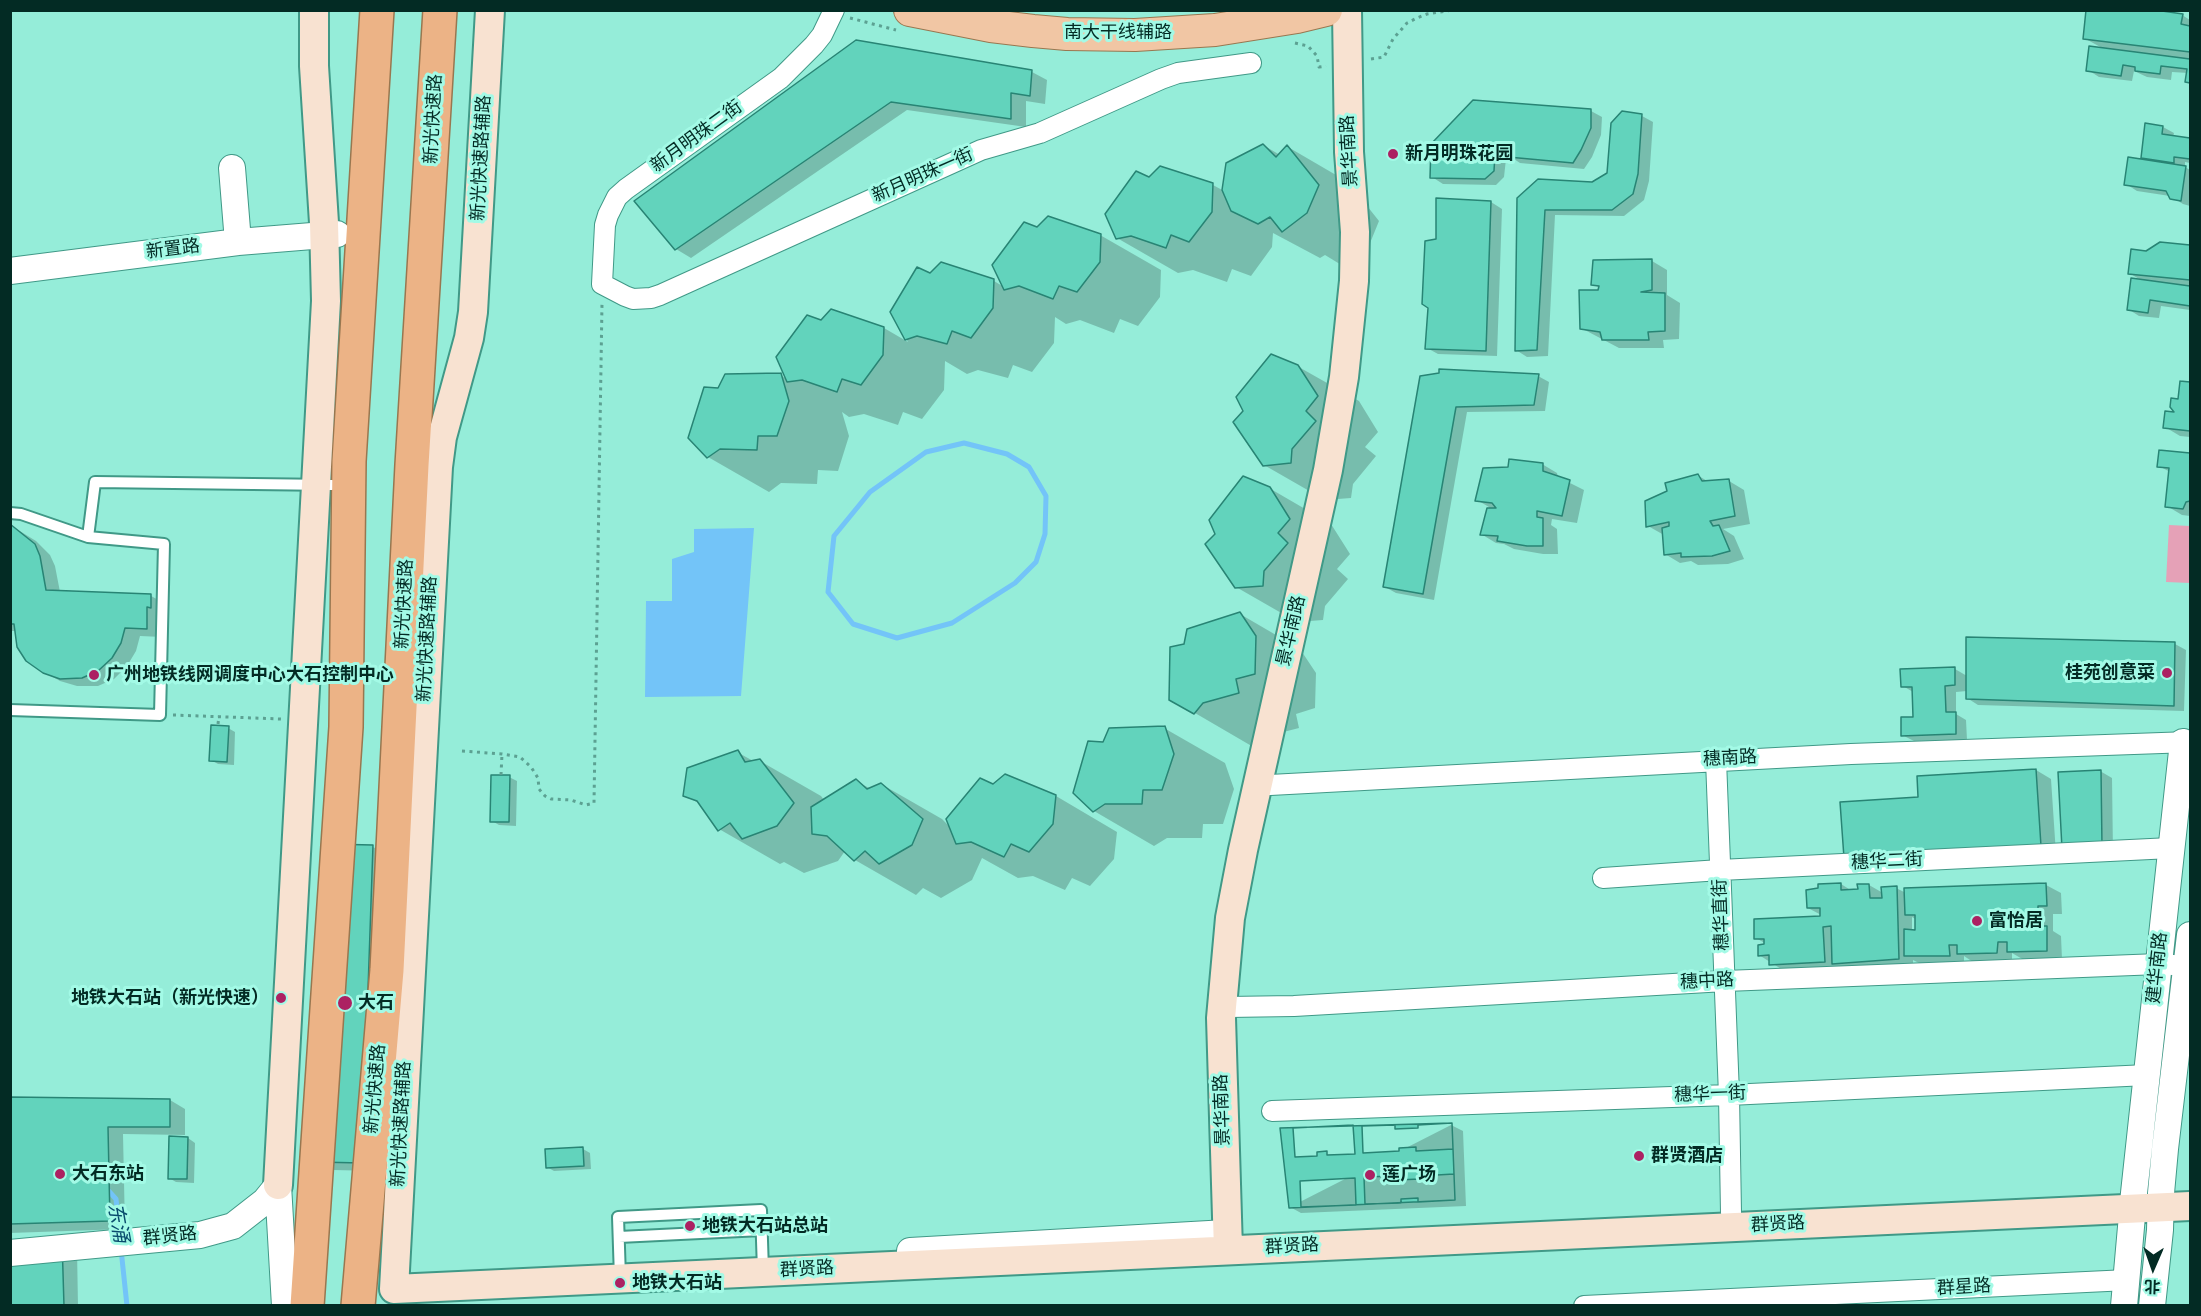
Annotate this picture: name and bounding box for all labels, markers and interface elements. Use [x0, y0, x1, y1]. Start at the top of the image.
street label: 南大干线辅路 [1064, 22, 1172, 44]
street label: 新光快速路 [421, 73, 447, 165]
street label: 新光快速路辅路 [468, 95, 496, 221]
street label: 新月明珠二街 [647, 97, 747, 177]
street label: 景华南路 [1337, 114, 1363, 188]
place label: 新月明珠花园 [1405, 143, 1513, 165]
street label: 新月明珠一街 [869, 144, 977, 208]
marker: 新月明珠花园 [1386, 147, 1400, 161]
street label: 新置路 [145, 236, 201, 264]
street label: 新光快速路 [392, 558, 418, 650]
street label: 新光快速路辅路 [414, 576, 442, 702]
street label: 景华南路 [1273, 593, 1311, 669]
place label: 桂苑创意菜 [2065, 662, 2155, 684]
place label: 广州地铁线网调度中心大石控制中心 [106, 664, 394, 686]
marker: 桂苑创意菜 [2160, 666, 2174, 680]
marker: 广州地铁线网调度中心大石控制中心 [87, 668, 101, 682]
street label: 穗南路 [1702, 747, 1758, 771]
street label: 穗华二街 [1850, 849, 1924, 875]
street label: 穗华直街 [1710, 879, 1734, 951]
place label: 富怡居 [1989, 910, 2043, 932]
marker: 富怡居 [1970, 914, 1984, 928]
street label: 建华南路 [2143, 931, 2173, 1005]
street label: 穗中路 [1679, 970, 1735, 994]
place label: 地铁大石站（新光快速） [71, 987, 269, 1009]
marker: 地铁大石站（新光快速） [274, 991, 288, 1005]
place label: 大石 [358, 992, 394, 1014]
marker: 大石 [336, 994, 354, 1012]
street label: 新光快速路 [361, 1043, 391, 1135]
street label: 新光快速路辅路 [388, 1061, 416, 1187]
street label: 景华南路 [1211, 1074, 1235, 1146]
street label: 穗华一街 [1674, 1083, 1746, 1107]
place label: 群贤酒店 [1651, 1145, 1723, 1167]
marker: 群贤酒店 [1632, 1149, 1646, 1163]
place label: 大石东站 [72, 1163, 144, 1185]
place label: 莲广场 [1382, 1164, 1436, 1186]
marker: 大石东站 [53, 1167, 67, 1181]
marker: 莲广场 [1363, 1168, 1377, 1182]
water label: 东涌 [102, 1201, 132, 1245]
street label: 群贤路 [1750, 1213, 1806, 1237]
place label: 地铁大石站总站 [702, 1215, 828, 1237]
marker: 地铁大石站总站 [683, 1219, 697, 1233]
street label: 群贤路 [142, 1223, 198, 1251]
street label: 群贤路 [1264, 1235, 1320, 1259]
north arrow [2123, 1238, 2183, 1298]
street label: 群贤路 [779, 1258, 835, 1282]
place label: 地铁大石站 [632, 1272, 722, 1294]
text: 北 [2144, 1275, 2161, 1298]
marker: 地铁大石站 [613, 1276, 627, 1290]
street label: 群星路 [1936, 1276, 1992, 1300]

